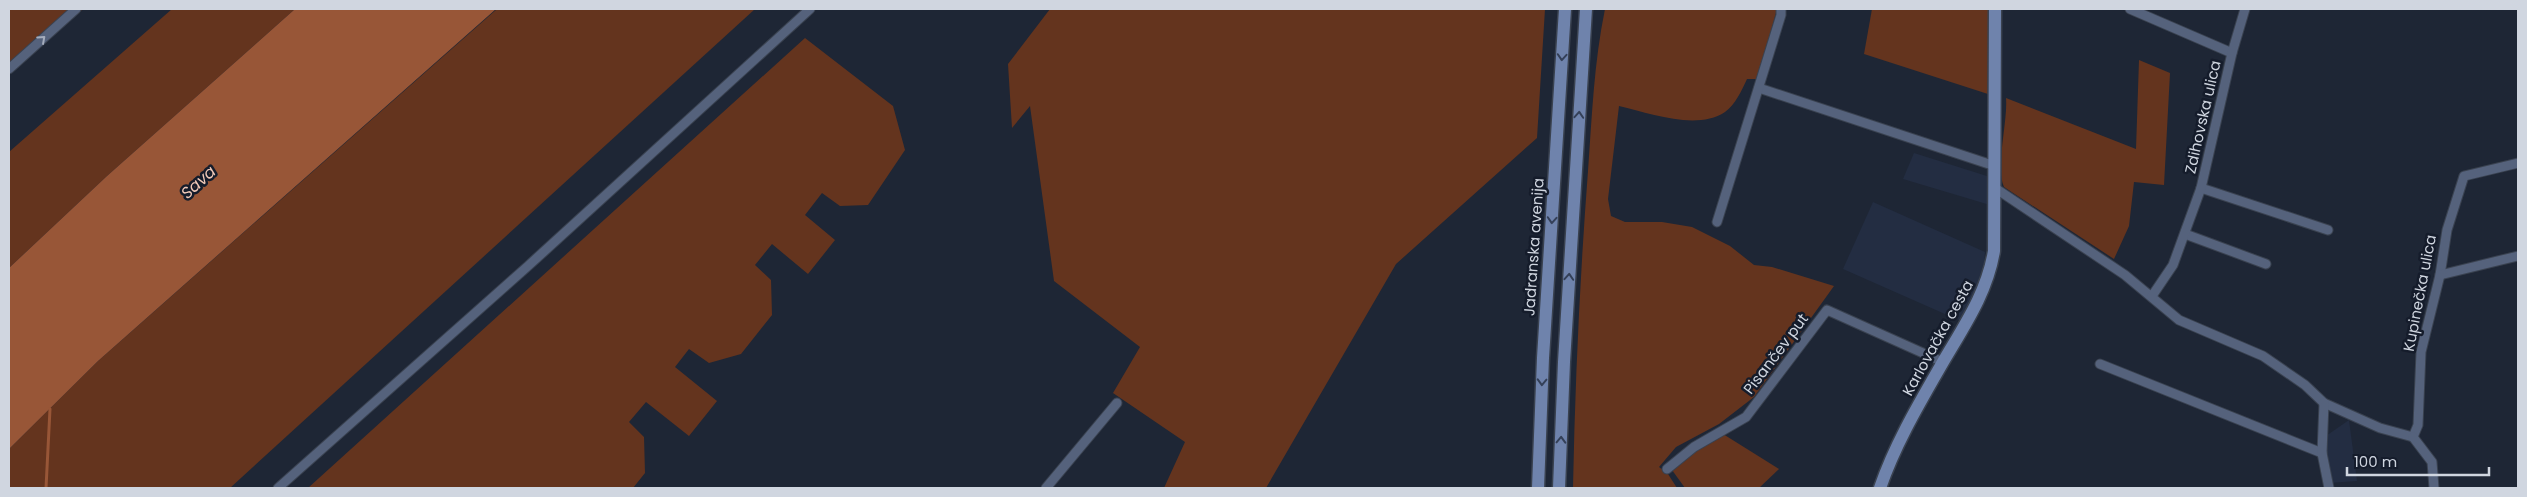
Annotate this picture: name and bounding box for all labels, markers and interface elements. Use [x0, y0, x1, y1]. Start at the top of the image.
one-way arrow [37, 36, 46, 45]
one-way arrow [1557, 54, 1568, 62]
street label: Zdihovska ulica [2179, 58, 2226, 176]
one-way arrow [1574, 111, 1585, 119]
water label: Sava [176, 160, 221, 204]
street label: Jadranska avenija [1518, 177, 1549, 317]
one-way arrow [1546, 216, 1557, 224]
street label: Kupinečka ulica [2398, 233, 2441, 353]
one-way arrow [1563, 273, 1574, 281]
street label: Karlovačka cesta [1897, 276, 1978, 399]
street label: Pisančev put [1738, 309, 1813, 398]
one-way arrow [1536, 378, 1547, 386]
one-way arrow [1555, 435, 1566, 443]
scale bar [2347, 444, 2490, 476]
text: 100 m [2354, 451, 2397, 472]

